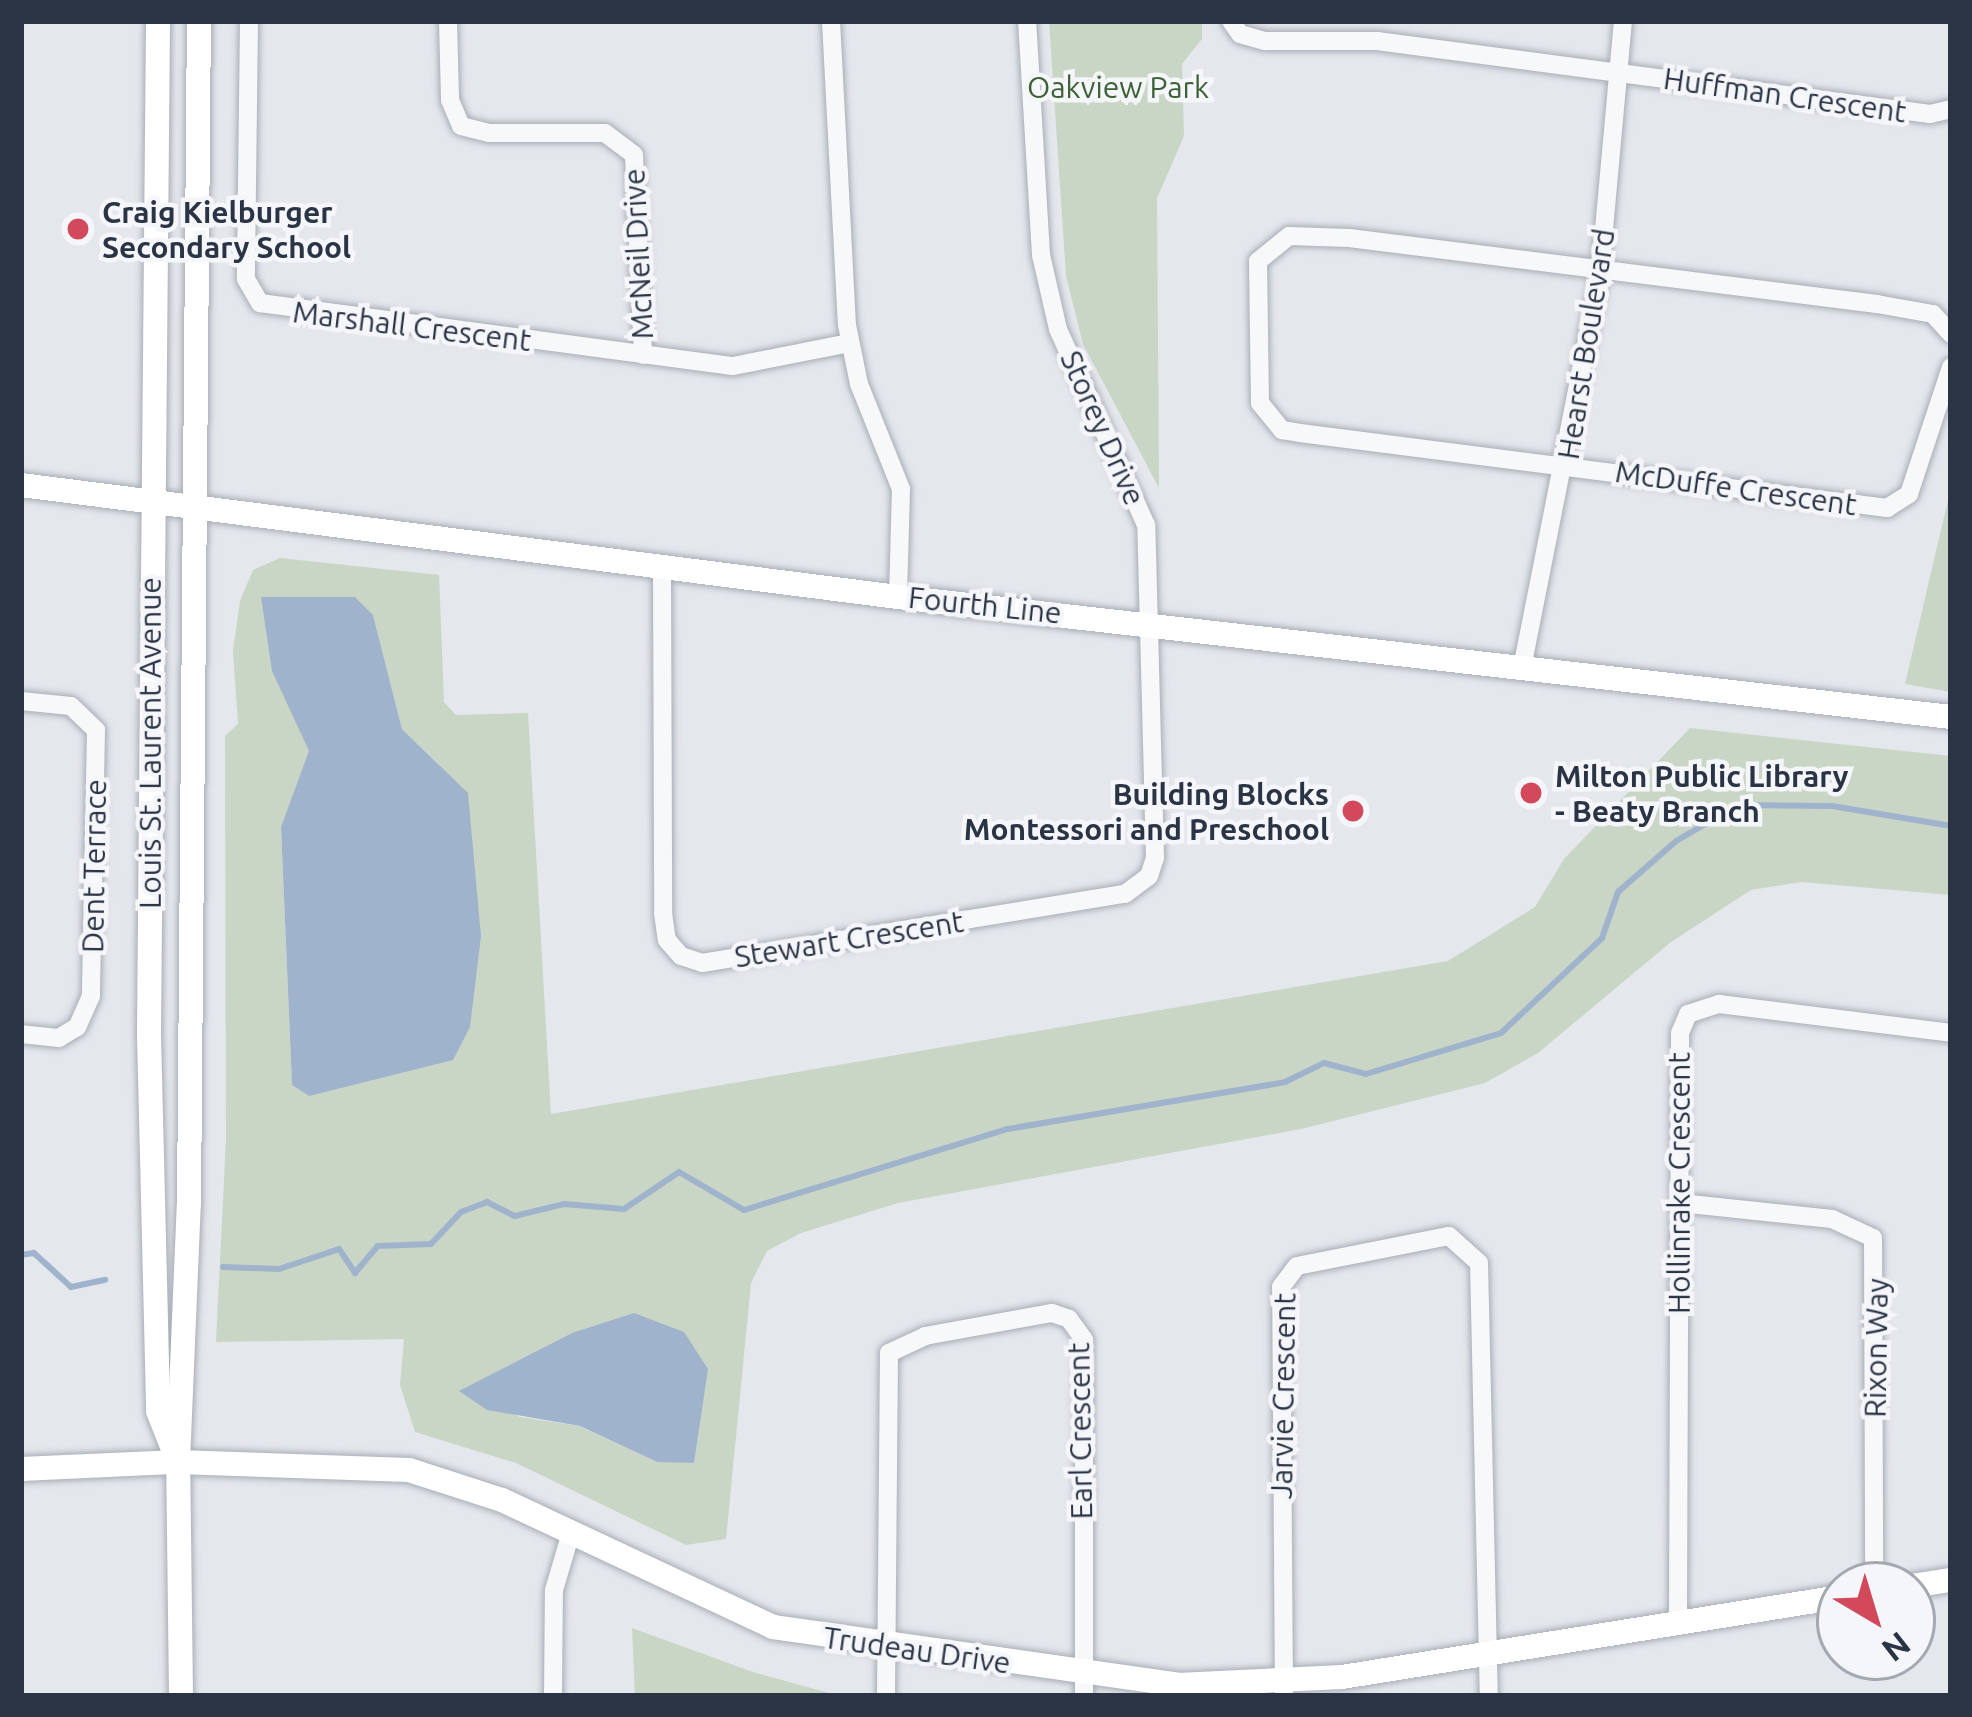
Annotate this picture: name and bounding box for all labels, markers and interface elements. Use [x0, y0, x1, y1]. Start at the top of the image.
street label: Huffman Crescent [1661, 60, 1909, 130]
park label: Oakview Park [1027, 69, 1209, 105]
street label: McNeil Drive [616, 168, 660, 340]
place label: Craig Kielburger Secondary School [102, 194, 351, 264]
marker: Craig Kielburger Secondary School [65, 216, 91, 242]
street label: Hearst Boulevard [1550, 226, 1622, 462]
street label: Marshall Crescent [291, 294, 533, 358]
street label: Storey Drive [1053, 345, 1153, 511]
street label: McDuffe Crescent [1613, 453, 1859, 523]
street label: Louis St. Laurent Avenue [132, 577, 168, 909]
street label: Fourth Line [907, 579, 1063, 631]
place label: Milton Public Library - Beaty Branch [1555, 758, 1848, 828]
place label: Building Blocks Montessori and Preschool [964, 776, 1329, 846]
street label: Dent Terrace [74, 779, 114, 953]
marker: Milton Public Library - Beaty Branch [1518, 780, 1544, 806]
marker: Building Blocks Montessori and Preschool [1340, 798, 1366, 824]
street label: Stewart Crescent [732, 903, 966, 975]
street label: Hollinrake Crescent [1661, 1052, 1697, 1314]
street label: Rixon Way [1857, 1278, 1895, 1418]
street label: Jarvie Crescent [1263, 1293, 1303, 1499]
street label: Earl Crescent [1060, 1342, 1100, 1520]
north arrow [1816, 1561, 1936, 1681]
street label: Trudeau Drive [821, 1619, 1013, 1681]
text: N [1876, 1625, 1918, 1670]

